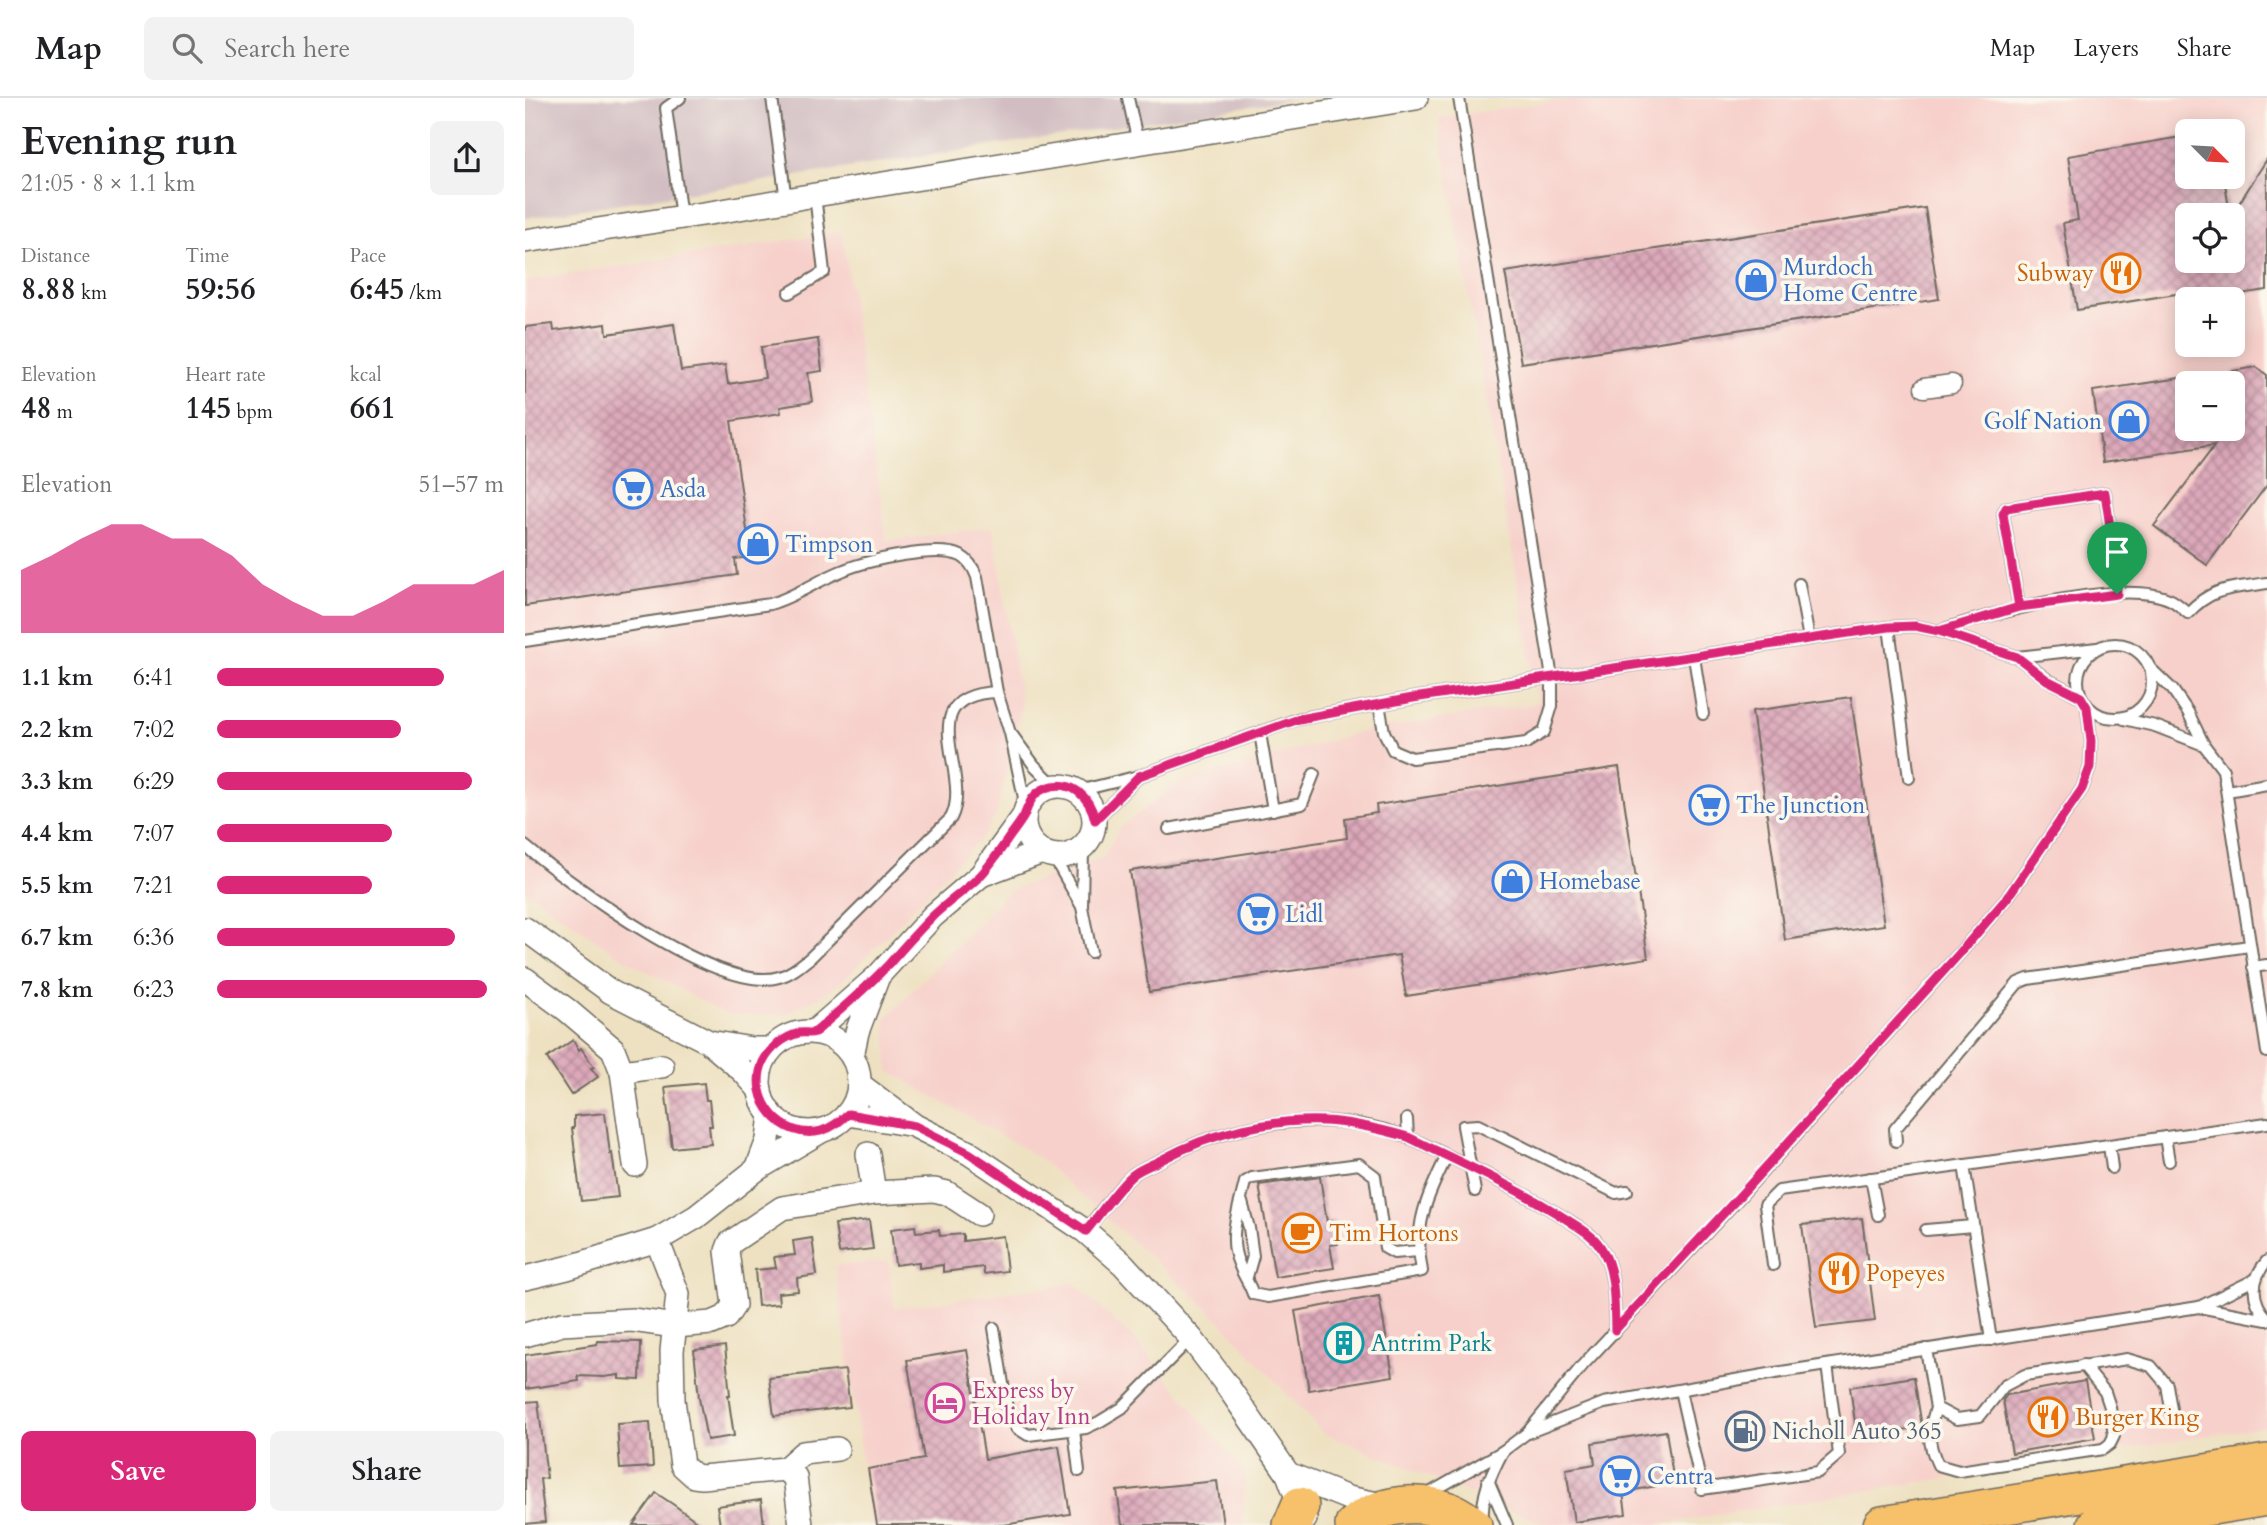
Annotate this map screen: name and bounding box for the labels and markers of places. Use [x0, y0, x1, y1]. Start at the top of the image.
place label: Murdoch Home Centre [1783, 252, 1918, 309]
restaurant icon: Subway [2100, 252, 2142, 294]
place label: Subway [2017, 258, 2094, 289]
shop icon: Murdoch Home Centre [1735, 259, 1777, 301]
shop icon: Golf Nation [2108, 400, 2150, 442]
place label: Golf Nation [1984, 406, 2102, 437]
supermarket icon: Asda [612, 468, 654, 510]
place label: Asda [660, 474, 706, 505]
pin [2087, 522, 2147, 594]
shop icon: Timpson [737, 523, 779, 565]
place label: Timpson [785, 529, 873, 560]
supermarket icon: The Junction [1688, 784, 1730, 826]
place label: The Junction [1736, 790, 1865, 821]
shop icon: Homebase [1491, 860, 1533, 902]
place label: Homebase [1539, 866, 1641, 897]
supermarket icon: Lidl [1237, 893, 1279, 935]
place label: Lidl [1285, 899, 1324, 930]
cafe icon: Tim Hortons [1281, 1212, 1323, 1254]
place label: Tim Hortons [1329, 1218, 1458, 1249]
restaurant icon: Popeyes [1818, 1252, 1860, 1294]
place label: Popeyes [1866, 1258, 1945, 1289]
building icon: Antrim Park [1323, 1322, 1365, 1364]
place label: Antrim Park [1371, 1328, 1493, 1359]
place label: Express by Holiday Inn [972, 1375, 1090, 1432]
hotel icon: Express by Holiday Inn [924, 1382, 966, 1424]
restaurant icon: Burger King [2027, 1396, 2069, 1438]
place label: Burger King [2075, 1402, 2199, 1433]
fuel station icon: Nicholl Auto 365 [1724, 1410, 1766, 1452]
place label: Nicholl Auto 365 [1772, 1416, 1942, 1447]
supermarket icon: Centra [1599, 1455, 1641, 1497]
place label: Centra [1647, 1461, 1714, 1492]

